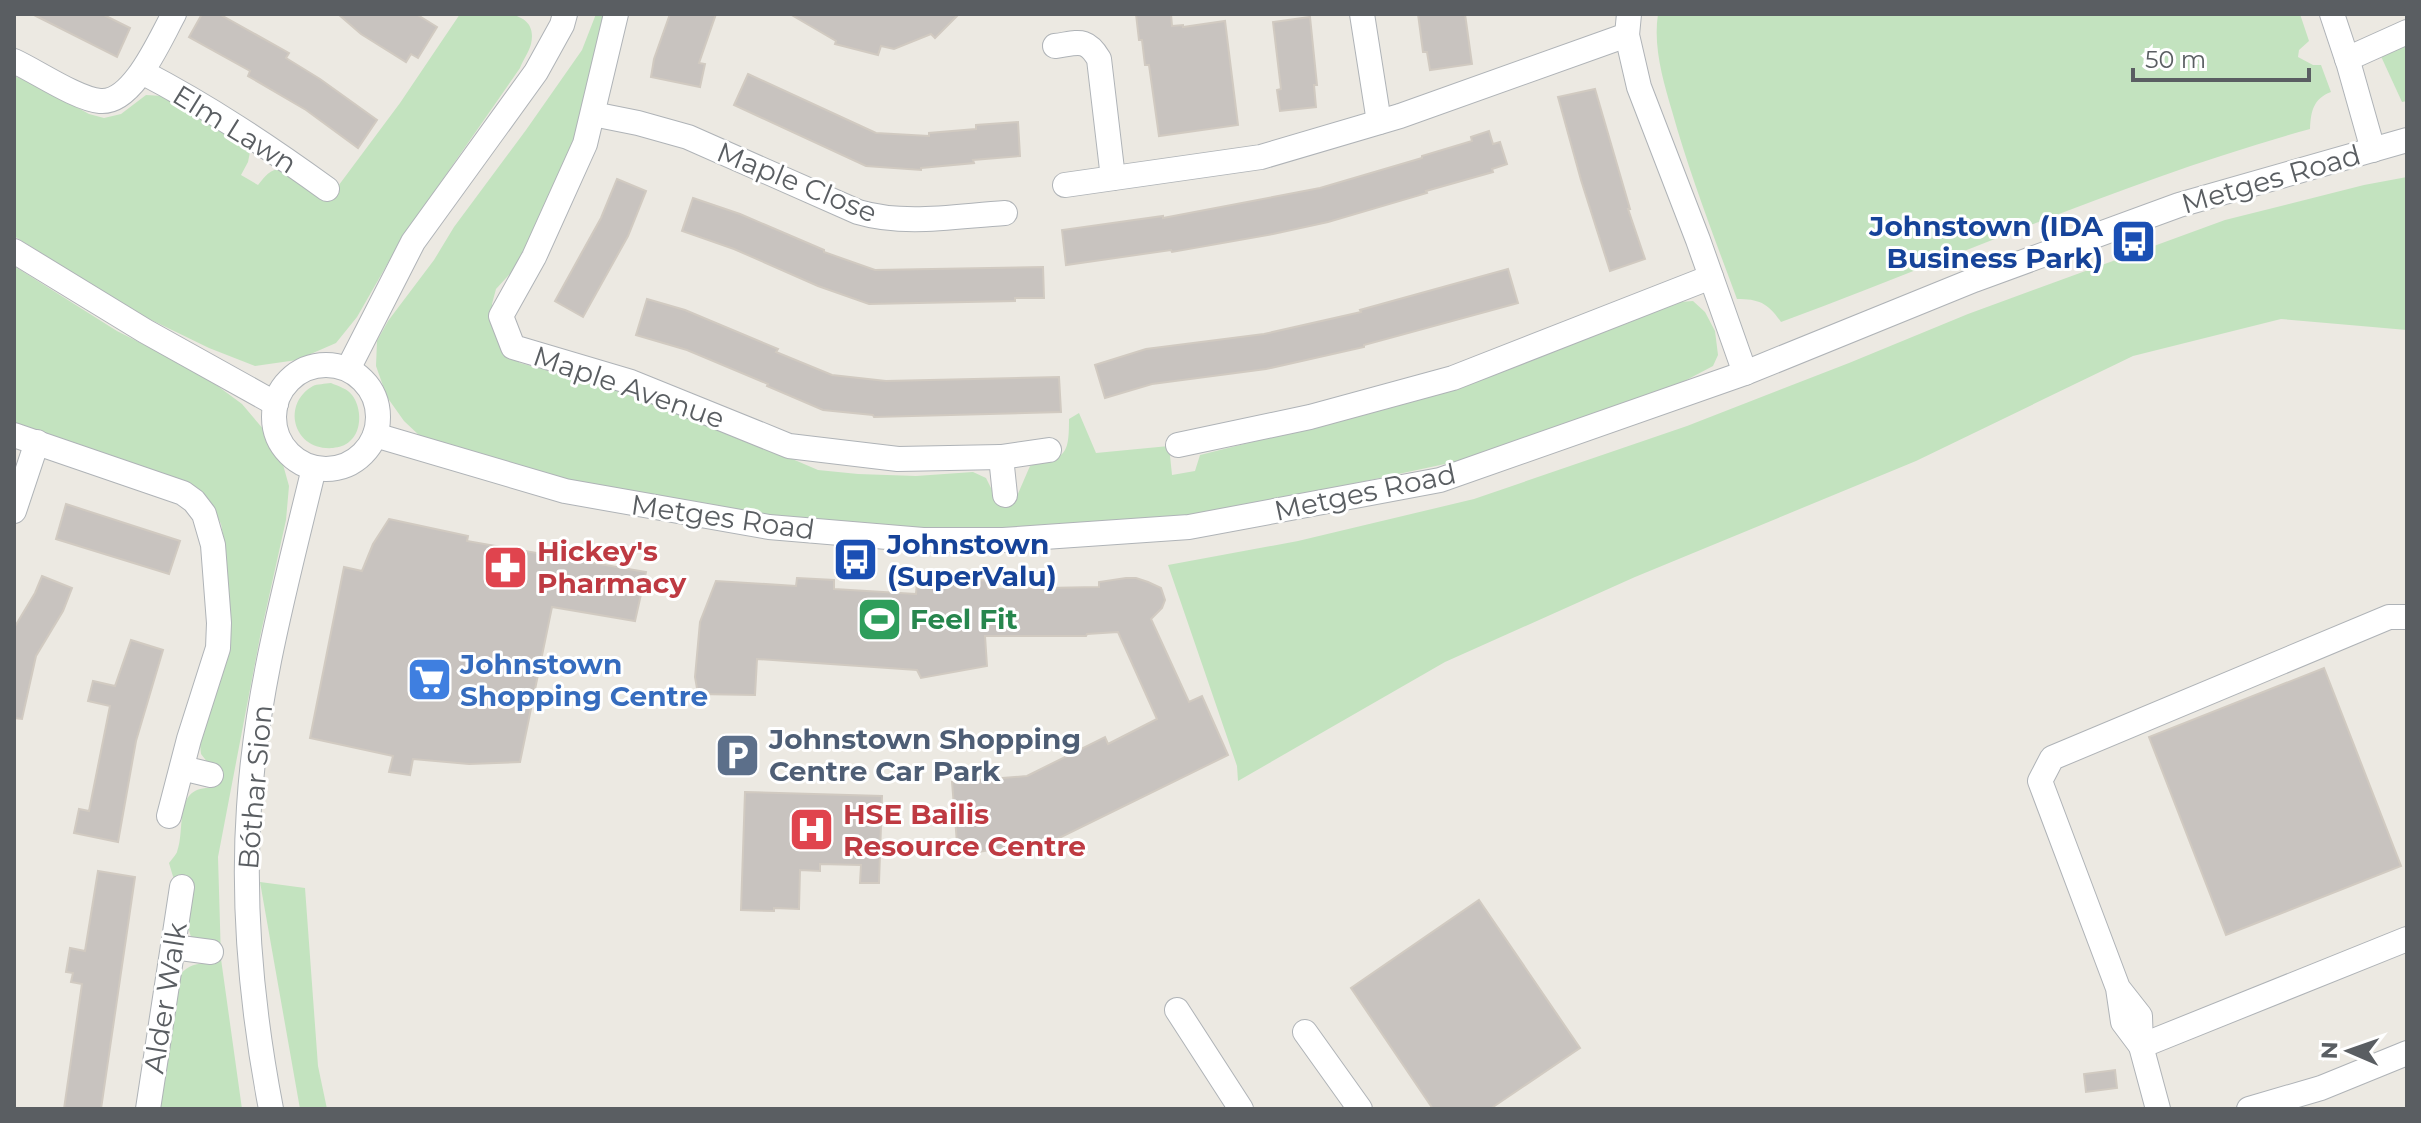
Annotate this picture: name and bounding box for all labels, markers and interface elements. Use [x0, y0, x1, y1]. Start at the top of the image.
scale bar [2133, 32, 2309, 82]
text: 50 m [2145, 45, 2206, 74]
street label: Elm Lawn [167, 78, 303, 180]
street label: Maple Close [712, 134, 882, 230]
street label: Metges Road [2177, 137, 2365, 221]
place label: Johnstown (IDA Business Park) [1868, 209, 2104, 275]
bus stop icon: Johnstown (IDA Business Park) [2110, 218, 2158, 266]
street label: Maple Avenue [529, 338, 729, 436]
street label: Metges Road [1271, 456, 1459, 528]
street label: Metges Road [629, 487, 817, 547]
place label: Johnstown (SuperValu) [886, 527, 1057, 593]
place label: Hickey's Pharmacy [537, 534, 686, 600]
bus stop icon: Johnstown (SuperValu) [832, 536, 880, 584]
pharmacy icon: Hickey's Pharmacy [482, 543, 530, 591]
sports icon: Feel Fit [855, 595, 903, 643]
place label: Feel Fit [910, 602, 1018, 636]
place label: Johnstown Shopping Centre [459, 647, 708, 713]
supermarket icon: Johnstown Shopping Centre [405, 656, 453, 704]
street label: Bóthar Sion [231, 703, 279, 871]
place label: Johnstown Shopping Centre Car Park [768, 722, 1081, 788]
parking icon: Johnstown Shopping Centre Car Park [714, 731, 762, 779]
place label: HSE Bailis Resource Centre [843, 797, 1086, 863]
hospital icon: HSE Bailis Resource Centre [788, 806, 836, 854]
street label: Alder Walk [136, 920, 194, 1076]
north arrow [2309, 1011, 2389, 1091]
text: N [2316, 1041, 2343, 1060]

